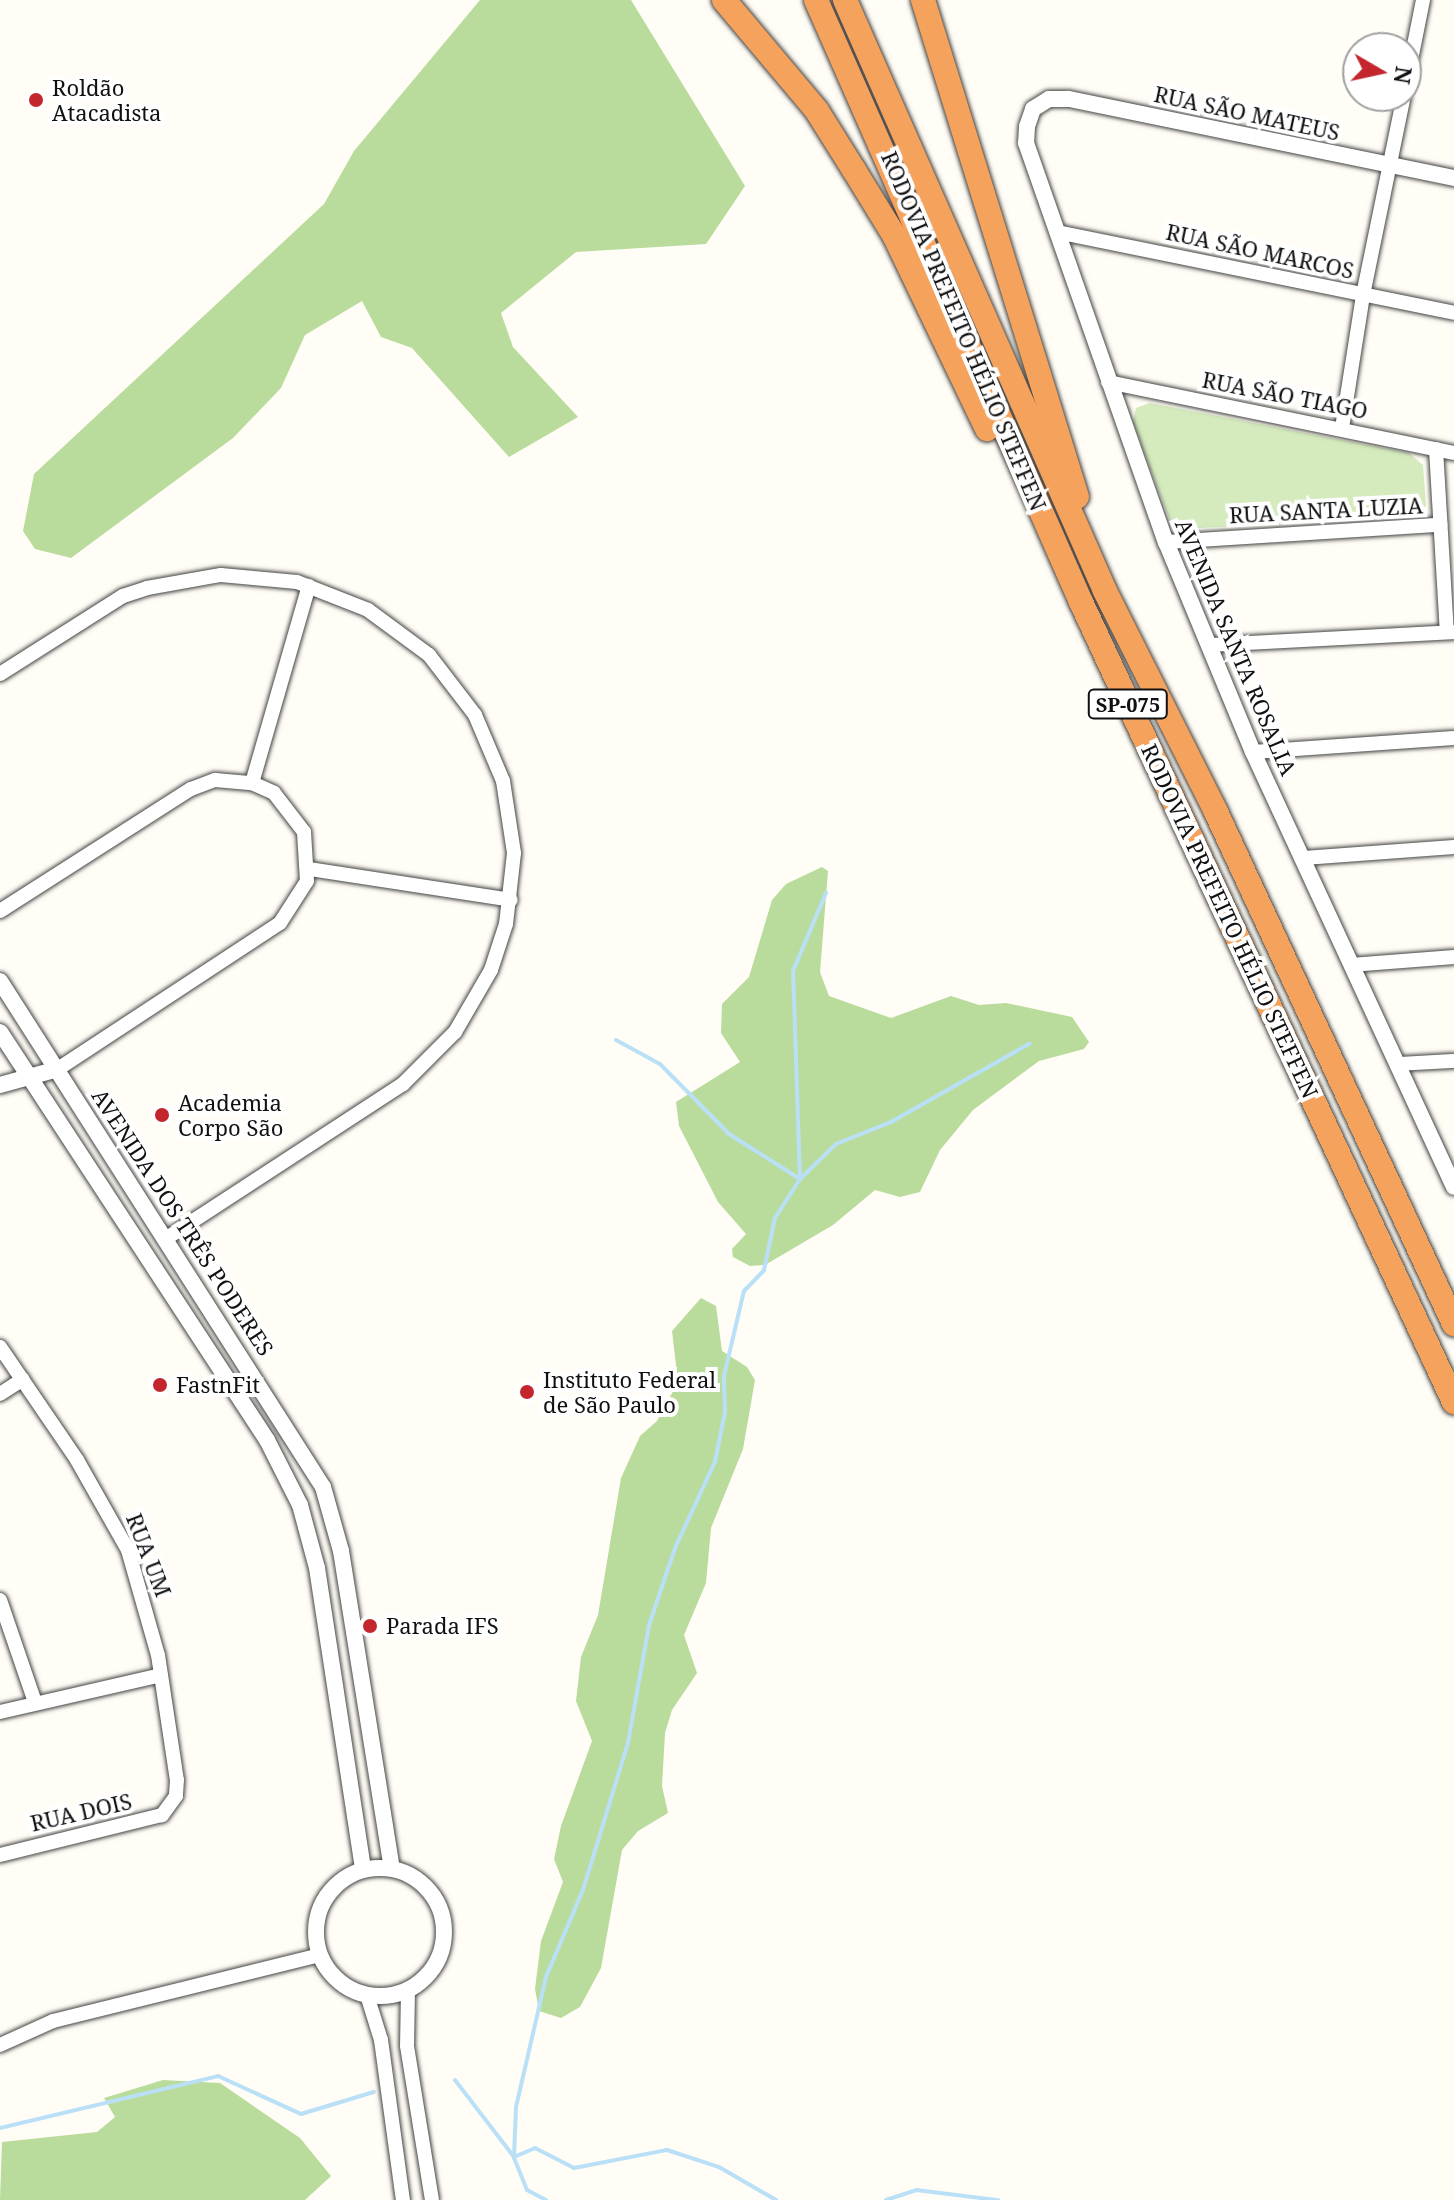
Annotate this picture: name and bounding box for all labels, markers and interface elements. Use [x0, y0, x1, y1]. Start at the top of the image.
north arrow [1342, 32, 1422, 112]
text: N [1388, 65, 1420, 86]
place label: Roldão Atacadista [52, 74, 161, 126]
street label: RUA SÃO MATEUS [1152, 80, 1342, 146]
marker: Roldão Atacadista [27, 91, 45, 109]
street label: RODOVIA PREFEITO HÉLIO STEFFEN [876, 147, 1052, 515]
street label: RUA SÃO MARCOS [1164, 218, 1356, 284]
street label: RUA SÃO TIAGO [1200, 366, 1370, 424]
street label: RUA SANTA LUZIA [1228, 492, 1424, 528]
street label: AVENIDA SANTA ROSALIA [1170, 515, 1302, 779]
road number: SP-075 [1086, 688, 1170, 720]
street label: RODOVIA PREFEITO HÉLIO STEFFEN [1136, 740, 1324, 1102]
street label: AVENIDA DOS TRÊS PODERES [87, 1084, 279, 1360]
place label: Academia Corpo São [178, 1089, 284, 1140]
marker: Academia Corpo São [153, 1106, 171, 1124]
place label: Instituto Federal de São Paulo [543, 1366, 716, 1418]
place label: FastnFit [176, 1372, 260, 1398]
marker: FastnFit [151, 1376, 169, 1394]
marker: Instituto Federal de São Paulo [518, 1383, 536, 1401]
street label: RUA UM [121, 1510, 177, 1600]
place label: Parada IFS [386, 1613, 499, 1639]
marker: Parada IFS [361, 1617, 379, 1635]
street label: RUA DOIS [28, 1788, 134, 1836]

